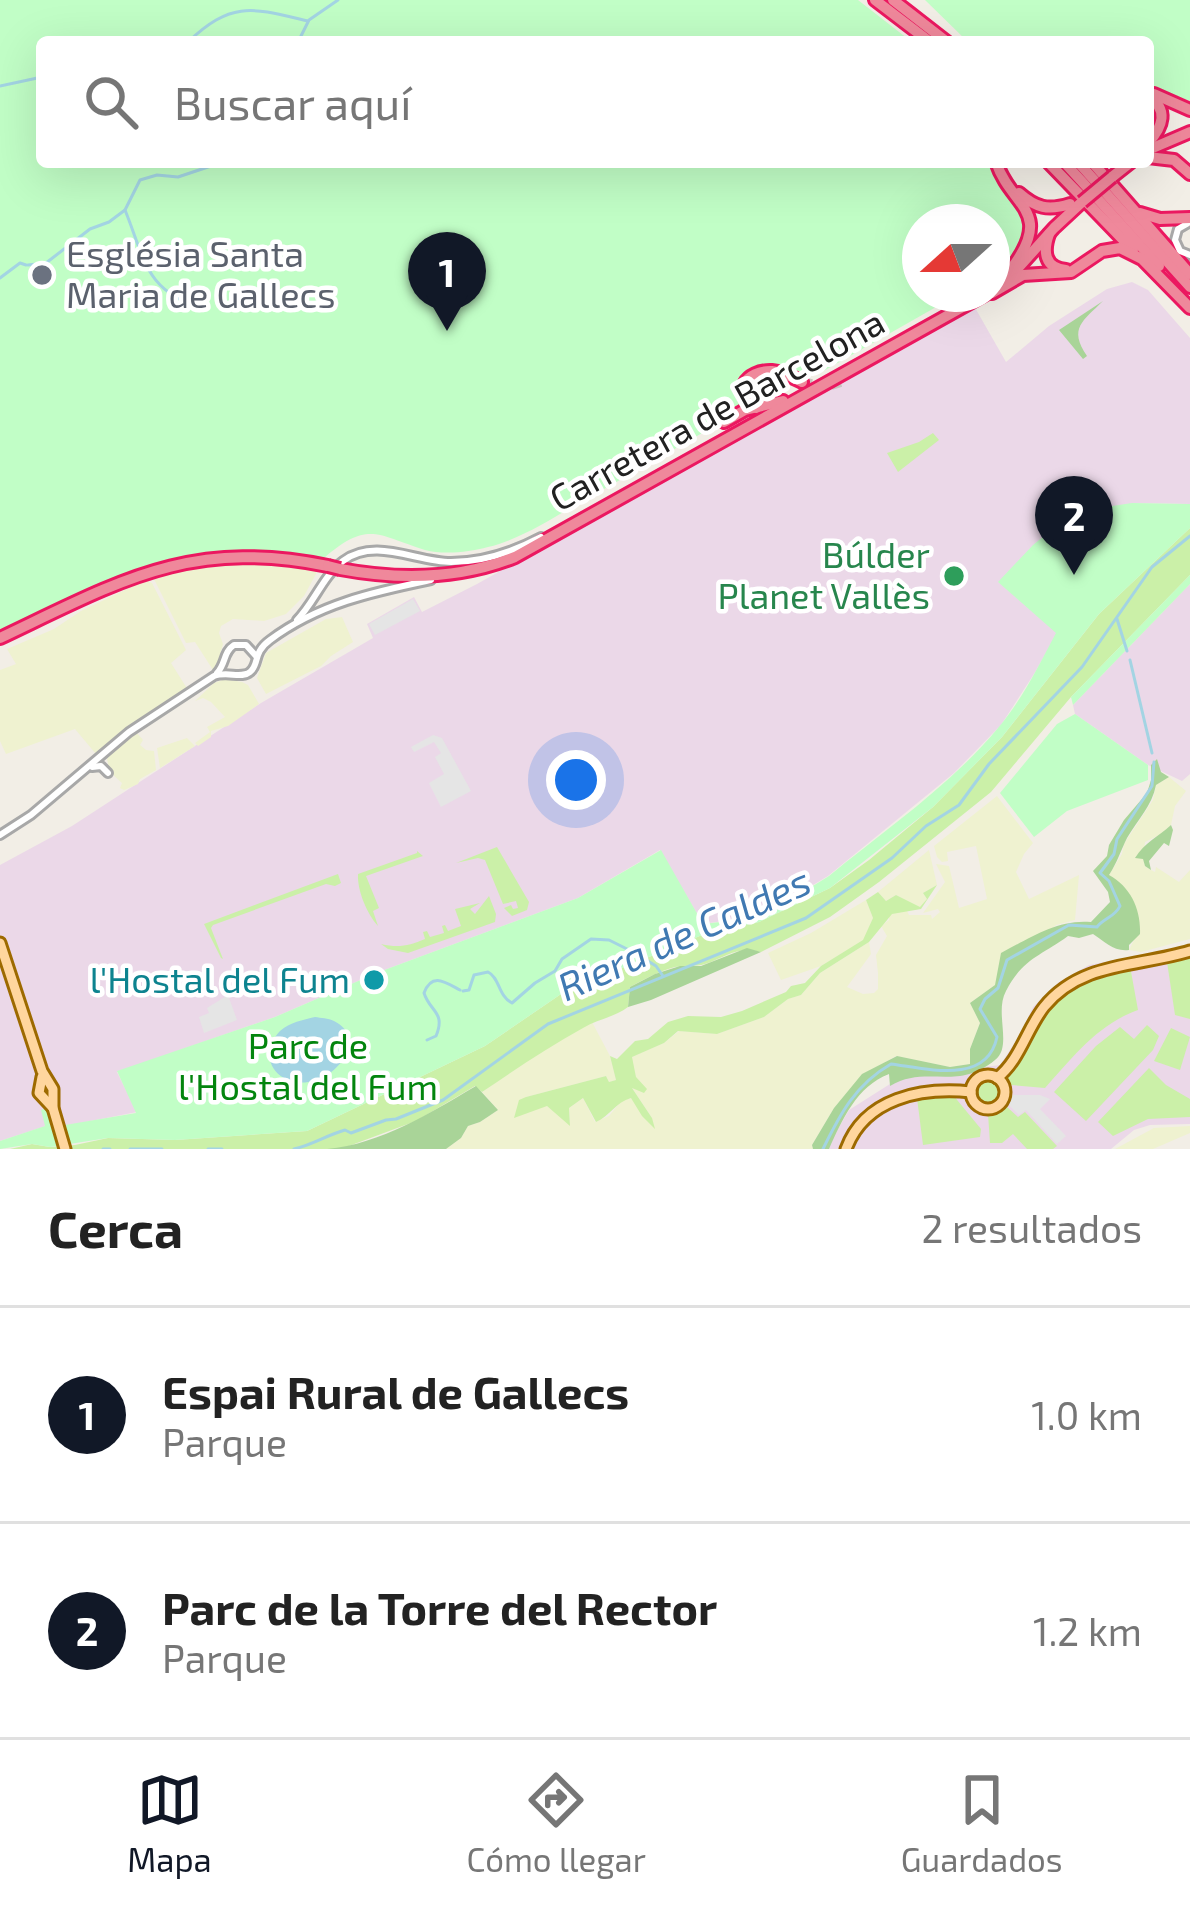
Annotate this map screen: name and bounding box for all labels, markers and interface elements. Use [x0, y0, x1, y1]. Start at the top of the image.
search box [36, 36, 1154, 168]
icon: search [78, 69, 144, 135]
text: Buscar aquí [174, 75, 411, 129]
north arrow [902, 204, 1010, 312]
place label: Església Santa Maria de Gallecs [66, 231, 335, 315]
pin: 1 [408, 232, 486, 331]
marker: Església Santa Maria de Gallecs [29, 262, 55, 288]
street label: Carretera de Barcelona [542, 299, 891, 519]
pin: 2 [1035, 476, 1113, 575]
place label: Búlder Planet Vallès [717, 532, 930, 616]
marker: Búlder Planet Vallès [941, 563, 967, 589]
your location [546, 750, 606, 810]
water label: Riera de Caldes [550, 856, 817, 1009]
place label: l'Hostal del Fum [90, 957, 350, 1000]
marker: l'Hostal del Fum [361, 967, 387, 993]
park label: Parc de l'Hostal del Fum [178, 1023, 438, 1107]
text: Cerca [48, 1197, 183, 1258]
text: 2 resultados [921, 1204, 1142, 1251]
text: Espai Rural de Gallecs [162, 1364, 629, 1418]
text: 1 [79, 1391, 95, 1438]
text: 1.0 km [1031, 1391, 1142, 1438]
text: Parque [162, 1418, 287, 1465]
text: Parc de la Torre del Rector [162, 1580, 717, 1634]
text: 2 [76, 1607, 98, 1654]
text: 1.2 km [1033, 1607, 1142, 1654]
text: Parque [162, 1634, 287, 1681]
tab: Mapa [127, 1767, 212, 1879]
tab: Cómo llegar [466, 1767, 646, 1879]
tab: Guardados [901, 1767, 1063, 1879]

